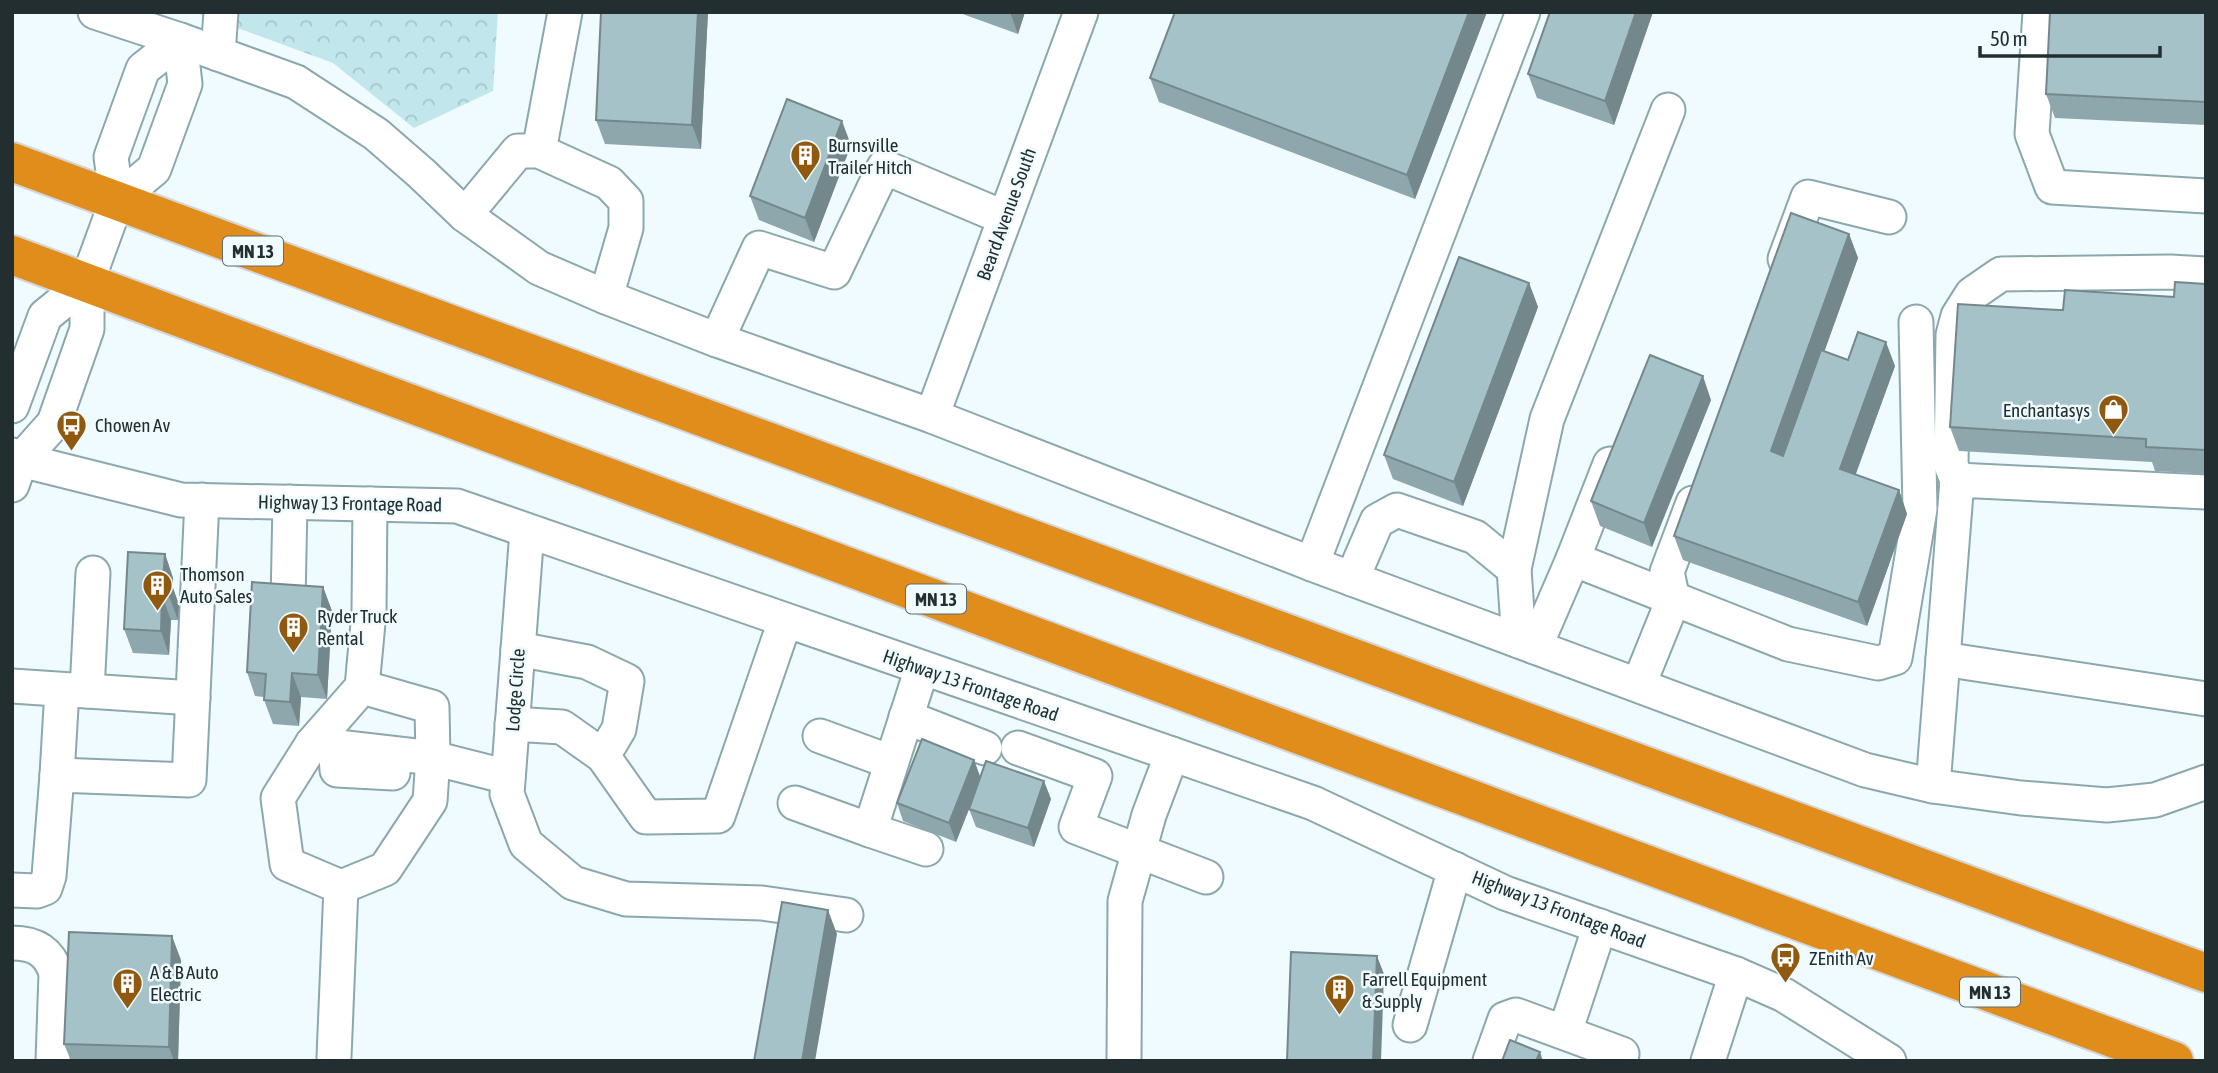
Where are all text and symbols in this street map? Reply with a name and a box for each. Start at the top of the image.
scale bar [1980,14,2160,58]
text: 50 m [1990,26,2028,50]
place label: Burnsville Trailer Hitch [828,134,912,178]
building icon: Burnsville Trailer Hitch [788,139,822,183]
street label: Beard Avenue South [972,145,1040,283]
road number: MN 13 [223,236,283,265]
shop icon: Enchantasys [2096,393,2130,437]
place label: Enchantasys [2003,399,2090,421]
bus stop icon: Chowen Av [55,408,89,452]
place label: Chowen Av [95,414,170,436]
street label: Highway 13 Frontage Road [258,490,442,516]
place label: Thomson Auto Sales [180,563,253,607]
building icon: Thomson Auto Sales [140,568,174,612]
road number: MN 13 [906,584,966,614]
place label: Ryder Truck Rental [317,605,398,649]
building icon: Ryder Truck Rental [277,610,311,654]
street label: Highway 13 Frontage Road [880,645,1062,725]
street label: Lodge Circle [501,648,529,732]
street label: Highway 13 Frontage Road [1469,866,1649,952]
bus stop icon: ZEnith Av [1769,941,1803,985]
place label: ZEnith Av [1809,947,1874,969]
place label: A & B Auto Electric [150,961,219,1005]
building icon: A & B Auto Electric [110,966,144,1010]
place label: Farrell Equipment & Supply [1362,968,1487,1012]
building icon: Farrell Equipment & Supply [1322,973,1356,1017]
road number: MN 13 [1960,978,2020,1007]

